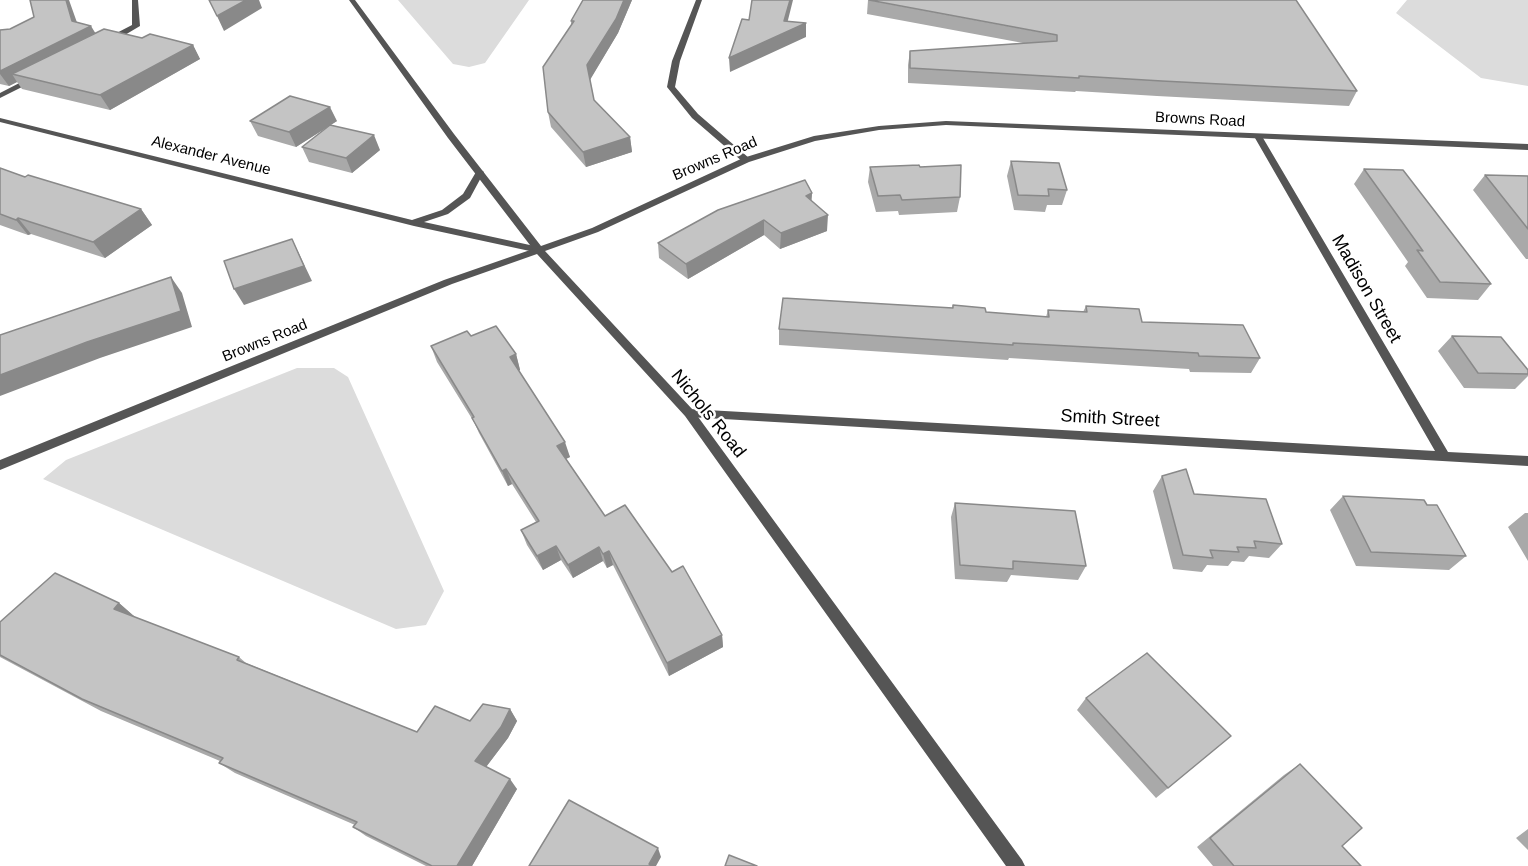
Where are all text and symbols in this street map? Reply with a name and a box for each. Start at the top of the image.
street label: Browns Road [1155,109,1245,131]
street label: Alexander Avenue [149,132,273,180]
street label: Browns Road [670,133,760,185]
street label: Madison Street [1326,231,1406,347]
street label: Browns Road [220,316,310,366]
street label: Nichols Road [666,366,750,462]
street label: Smith Street [1060,406,1160,432]

